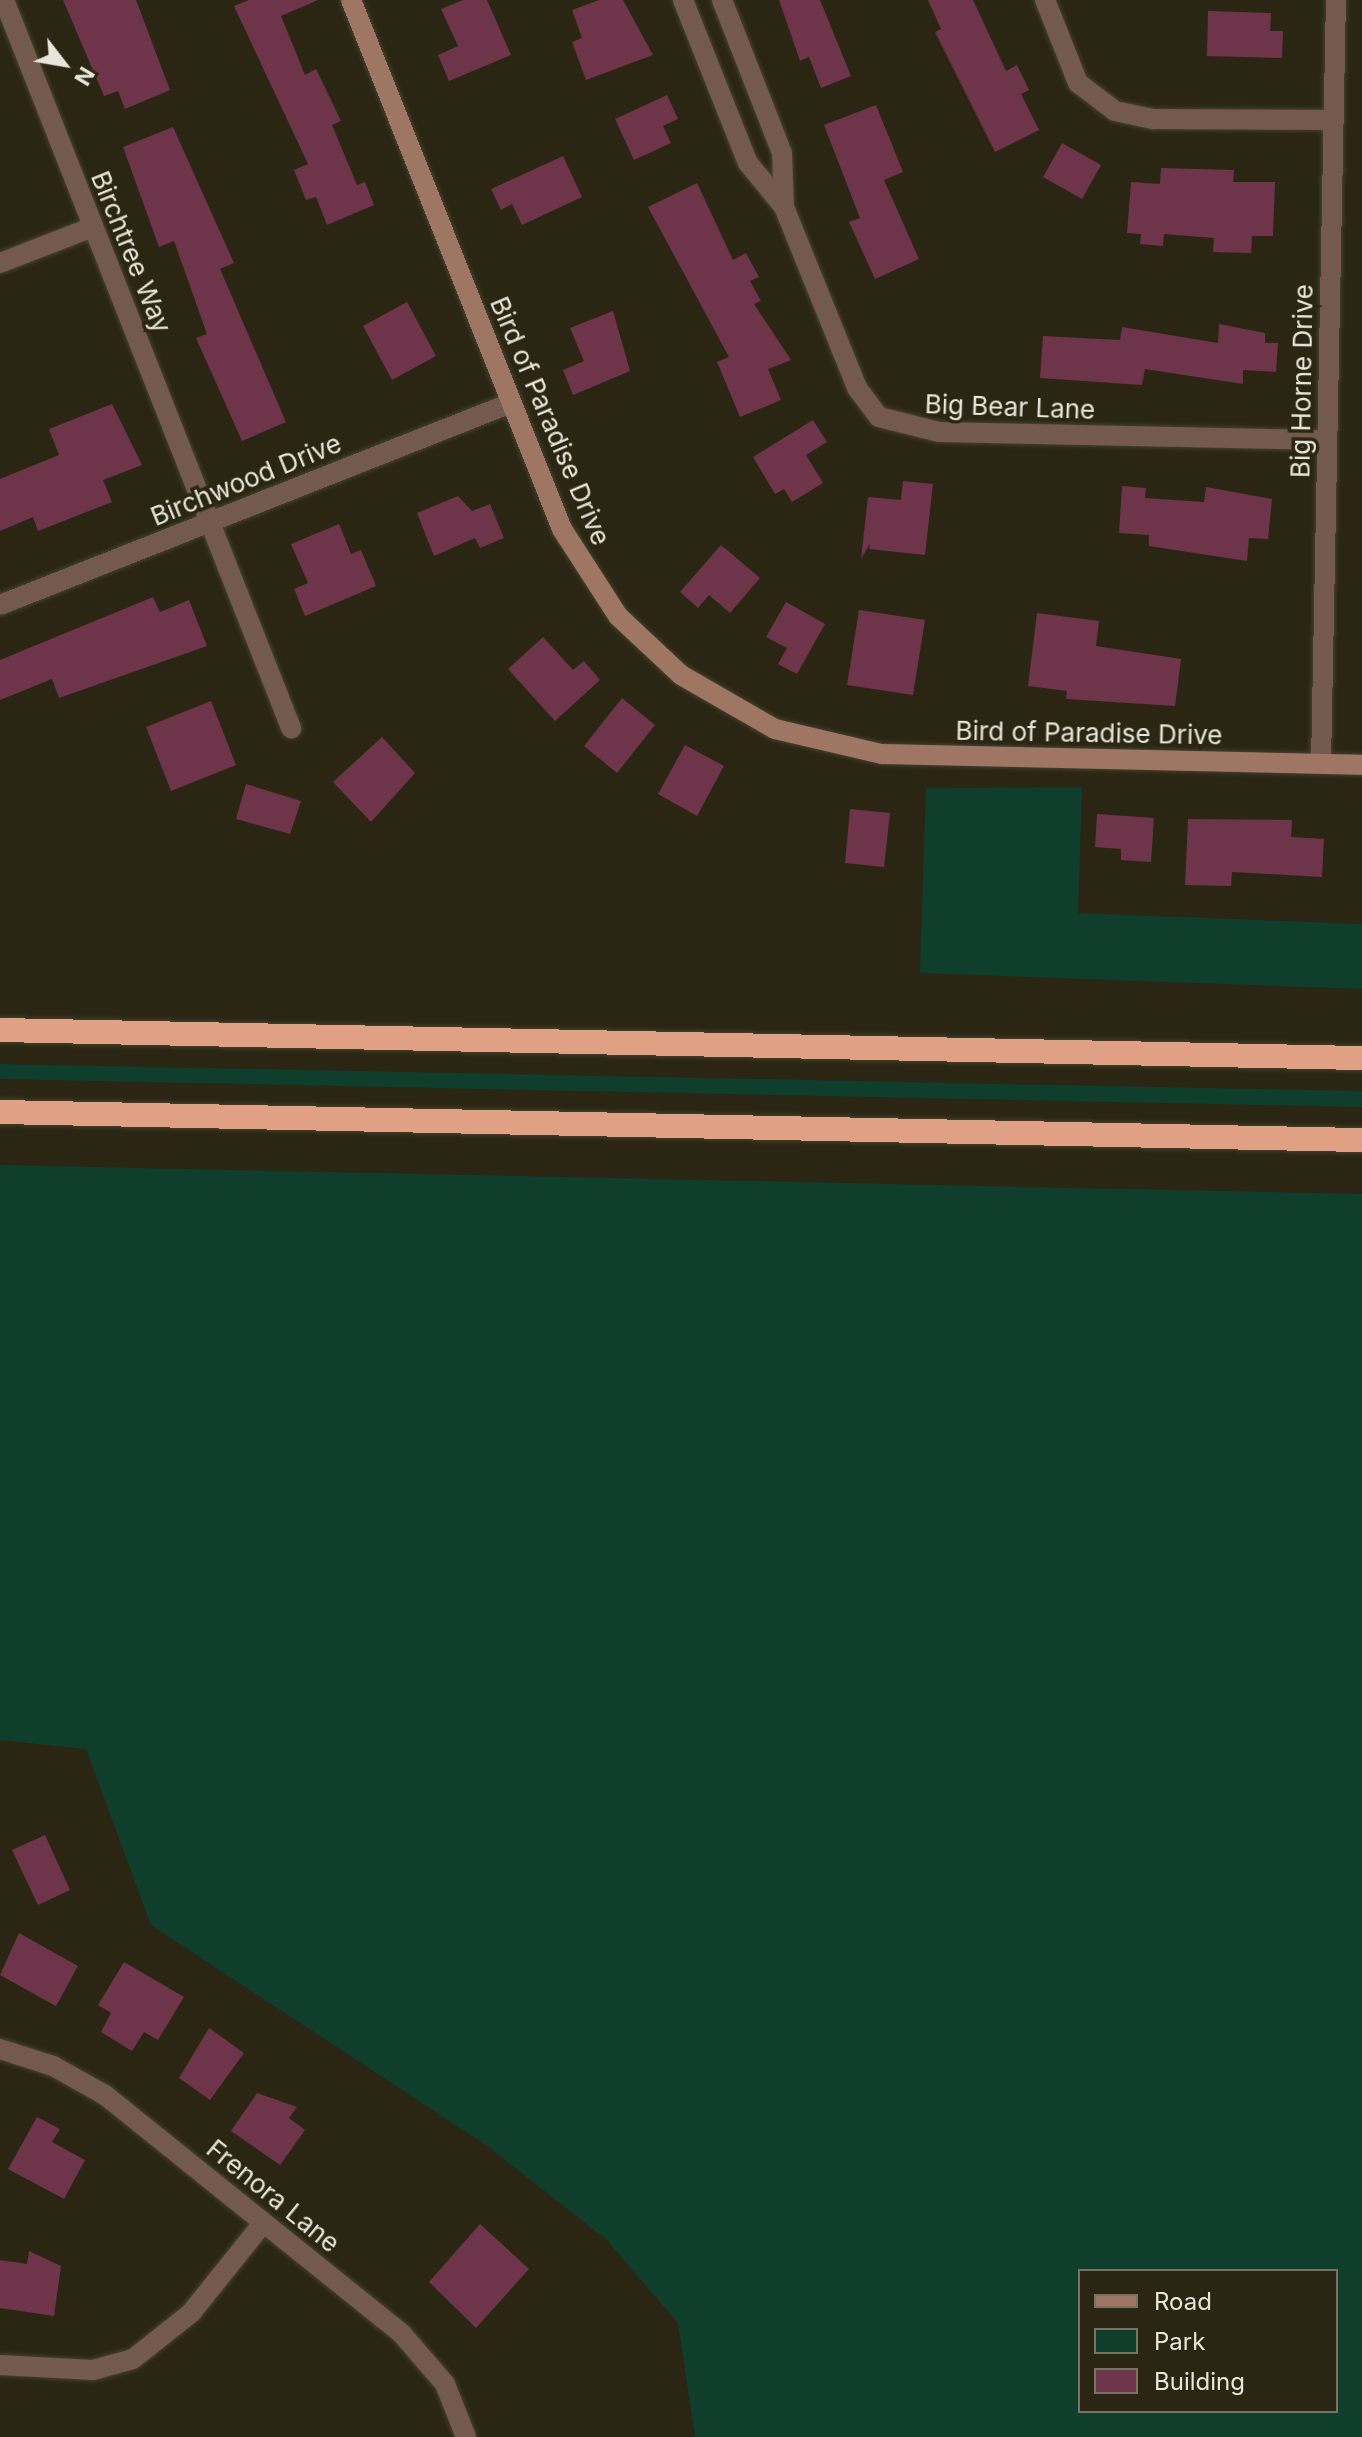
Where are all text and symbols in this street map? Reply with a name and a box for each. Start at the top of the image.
north arrow [24,24,104,104]
text: N [69,62,100,90]
street label: Birchtree Way [84,167,178,337]
street label: Big Horne Drive [1285,284,1319,478]
street label: Bird of Paradise Drive [483,292,617,550]
street label: Big Bear Lane [924,388,1096,426]
street label: Birchwood Drive [146,428,346,532]
street label: Bird of Paradise Drive [955,715,1223,751]
street label: Frenora Lane [200,2133,346,2259]
legend [1078,2269,1338,2413]
text: Road [1154,2287,1212,2316]
text: Park [1154,2327,1205,2356]
text: Building [1154,2367,1245,2396]

